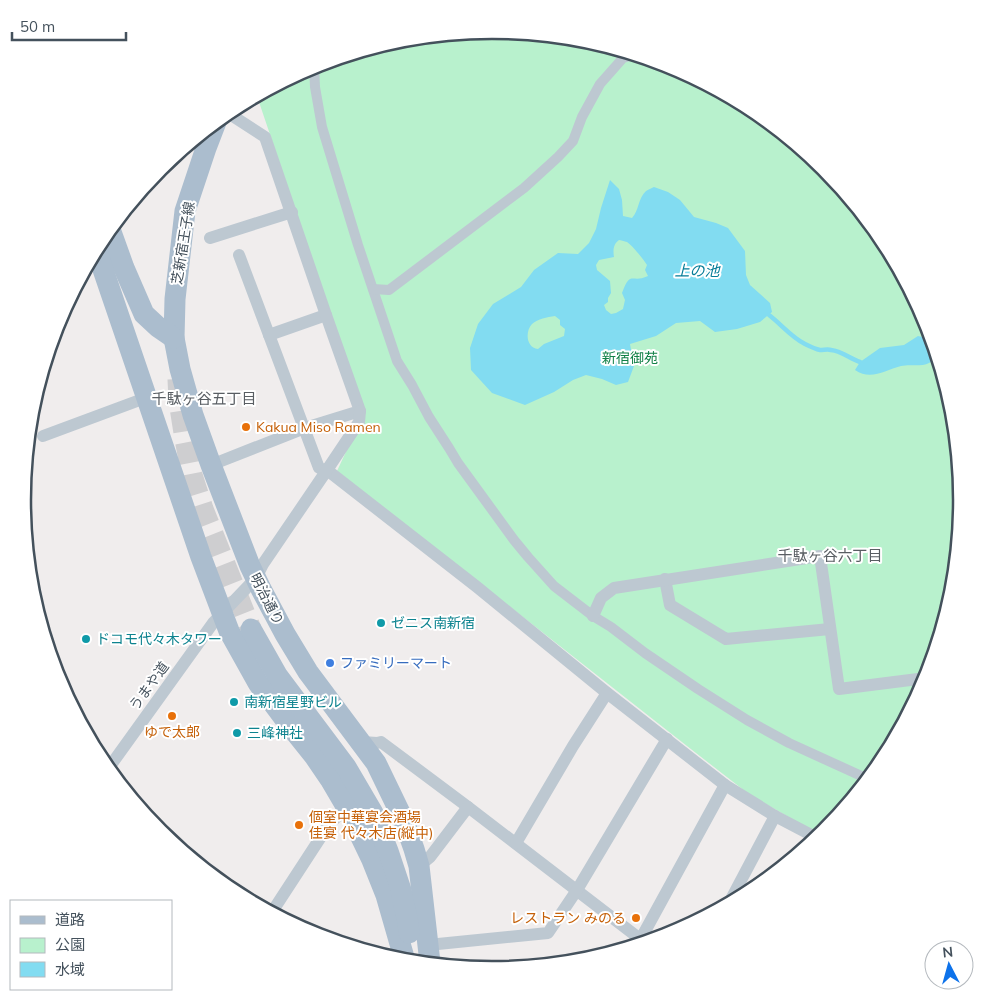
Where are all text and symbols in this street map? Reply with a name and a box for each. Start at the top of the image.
scale bar [12,10,126,42]
text: 50 m [20,17,55,36]
street label: 芝新宿王子線 [168,200,198,286]
water label: 上の池 [674,261,721,280]
park label: 新宿御苑 [602,349,658,367]
district label: 千駄ヶ谷五丁目 [151,389,257,408]
place label: Kakua Miso Ramen [256,418,381,436]
marker: Kakua Miso Ramen [240,421,252,433]
district label: 千駄ヶ谷六丁目 [777,546,883,565]
street label: 明治通り [246,570,288,628]
place label: ゼニス南新宿 [391,614,475,632]
marker: ゼニス南新宿 [375,617,387,629]
place label: ドコモ代々木タワー [96,630,222,648]
marker: ドコモ代々木タワー [80,633,92,645]
place label: ファミリーマート [340,654,452,672]
marker: ファミリーマート [324,657,336,669]
street label: うまや道 [125,658,173,714]
place label: 南新宿星野ビル [244,693,342,711]
marker: 南新宿星野ビル [228,696,240,708]
marker: ゆで太郎 [166,710,178,722]
place label: ゆで太郎 [144,723,200,741]
place label: 三峰神社 [247,724,303,742]
marker: 三峰神社 [231,727,243,739]
place label: 個室中華宴会酒場 佳宴 代々木店(縦中) [309,808,434,842]
marker: 個室中華宴会酒場 佳宴 代々木店(縦中) [293,819,305,831]
legend [10,900,172,990]
place label: レストラン みのる [510,909,626,927]
text: 道路 [55,910,85,929]
marker: レストラン みのる [630,912,642,924]
text: 公園 [55,935,85,954]
north arrow [924,940,974,990]
text: N [941,943,954,962]
text: 水域 [55,960,85,979]

